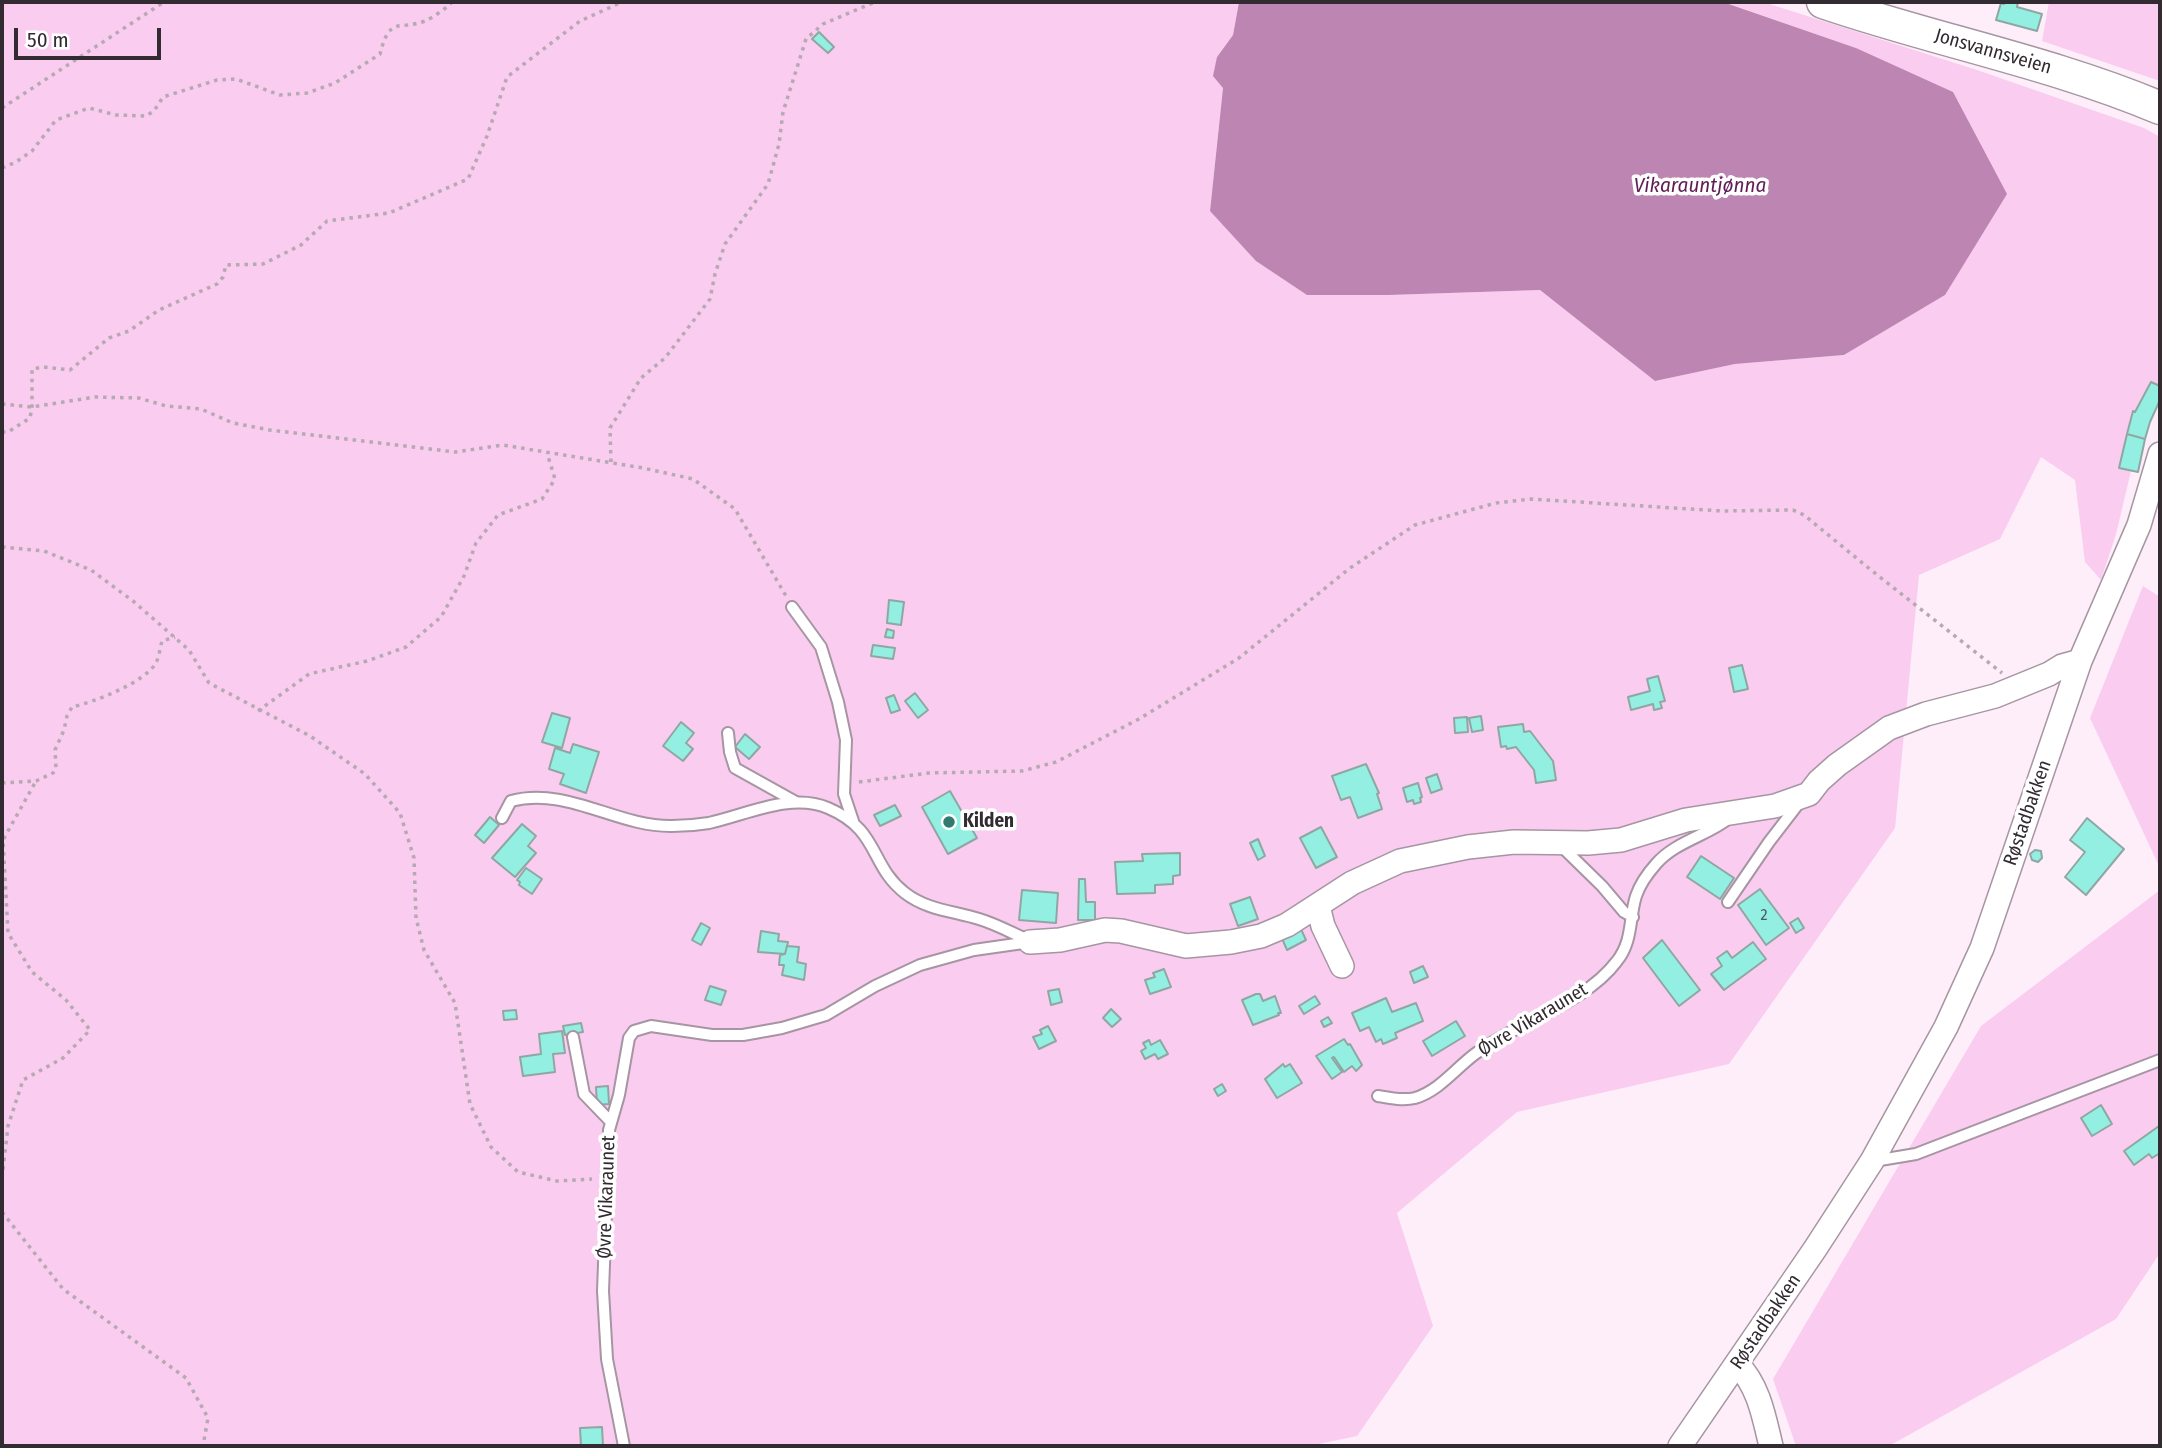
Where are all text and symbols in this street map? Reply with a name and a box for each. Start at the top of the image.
scale bar [18,14,164,58]
street label: Jonsvannsveien [1932,24,2054,80]
text: 50 m [27,27,69,53]
water label: Vikarauntjønna [1634,173,1766,199]
street label: Røstadbakken [1999,757,2057,869]
place label: Kilden [963,811,1014,833]
marker: Kilden [941,814,957,830]
house number: 2 [1760,906,1768,926]
street label: Øvre Vikaraunet [1474,978,1592,1062]
street label: Øvre Vikaraunet [593,1135,621,1259]
street label: Røstadbakken [1726,1270,1806,1374]

